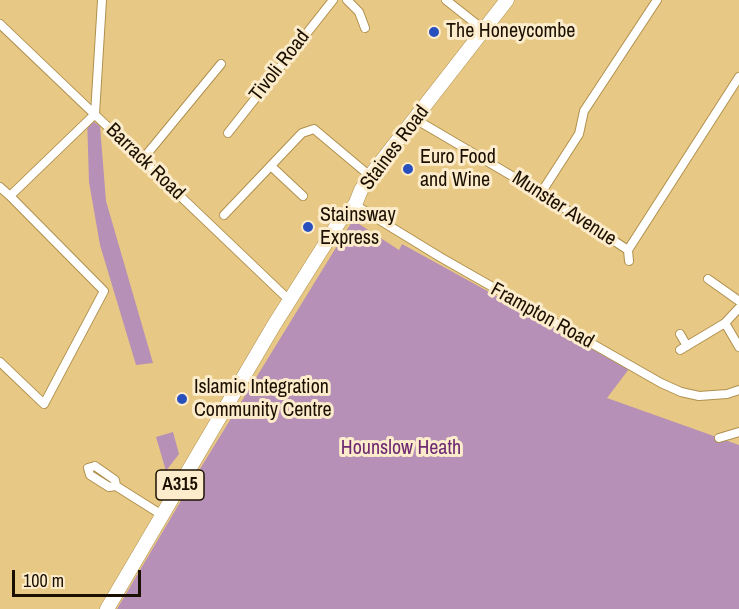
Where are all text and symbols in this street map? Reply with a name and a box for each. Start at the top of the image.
place label: The Honeycombe [446,20,575,44]
marker: The Honeycombe [427,25,441,39]
street label: Tivoli Road [245,26,315,106]
street label: Staines Road [356,101,434,195]
street label: Barrack Road [101,119,189,205]
place label: Euro Food and Wine [420,146,496,193]
marker: Euro Food and Wine [401,162,415,176]
street label: Munster Avenue [508,166,620,252]
place label: Stainsway Express [320,204,396,251]
marker: Stainsway Express [301,220,315,234]
street label: Frampton Road [486,278,598,354]
place label: Islamic Integration Community Centre [194,376,332,423]
marker: Islamic Integration Community Centre [175,392,189,406]
park label: Hounslow Heath [341,437,461,461]
road number: A315 [156,470,204,500]
scale bar [15,558,144,596]
text: 100 m [23,568,64,593]

